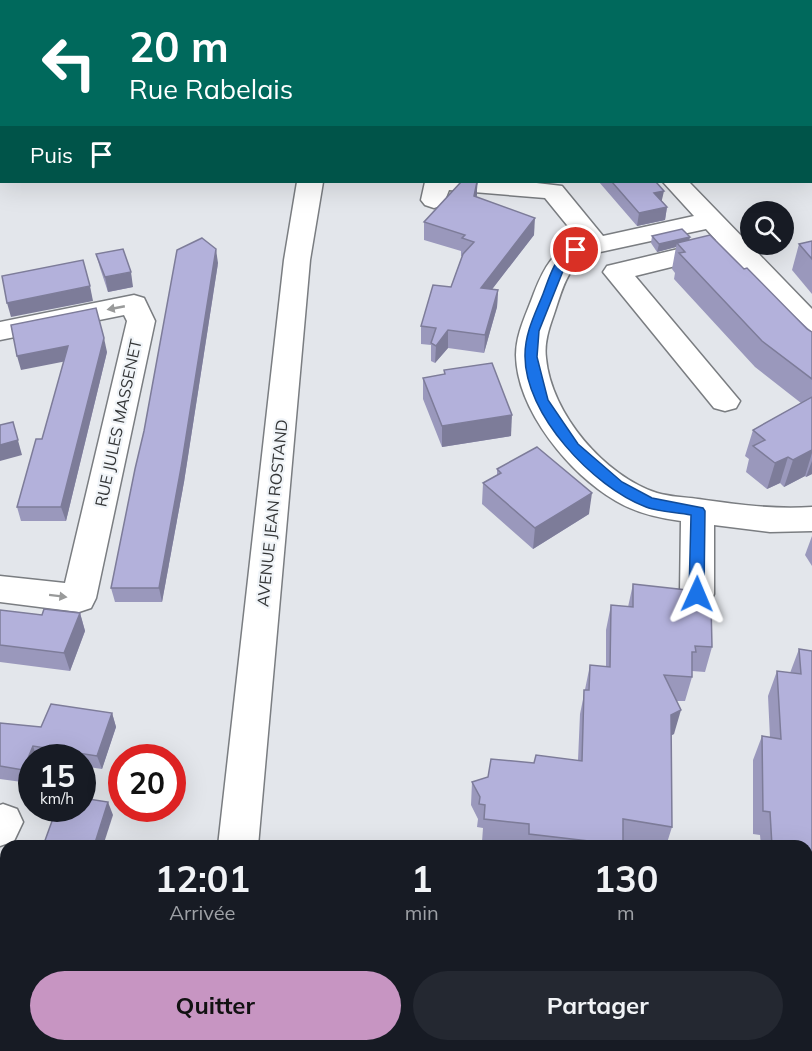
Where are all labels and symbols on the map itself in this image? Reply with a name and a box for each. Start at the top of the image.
pin [550,224,601,275]
one-way arrow [106,304,125,313]
street label: RUE JULES MASSENET [90,337,146,509]
street label: AVENUE JEAN ROSTAND [252,418,292,608]
position arrow [665,562,729,626]
one-way arrow [49,591,68,600]
speed limit sign: 20 [108,744,186,822]

